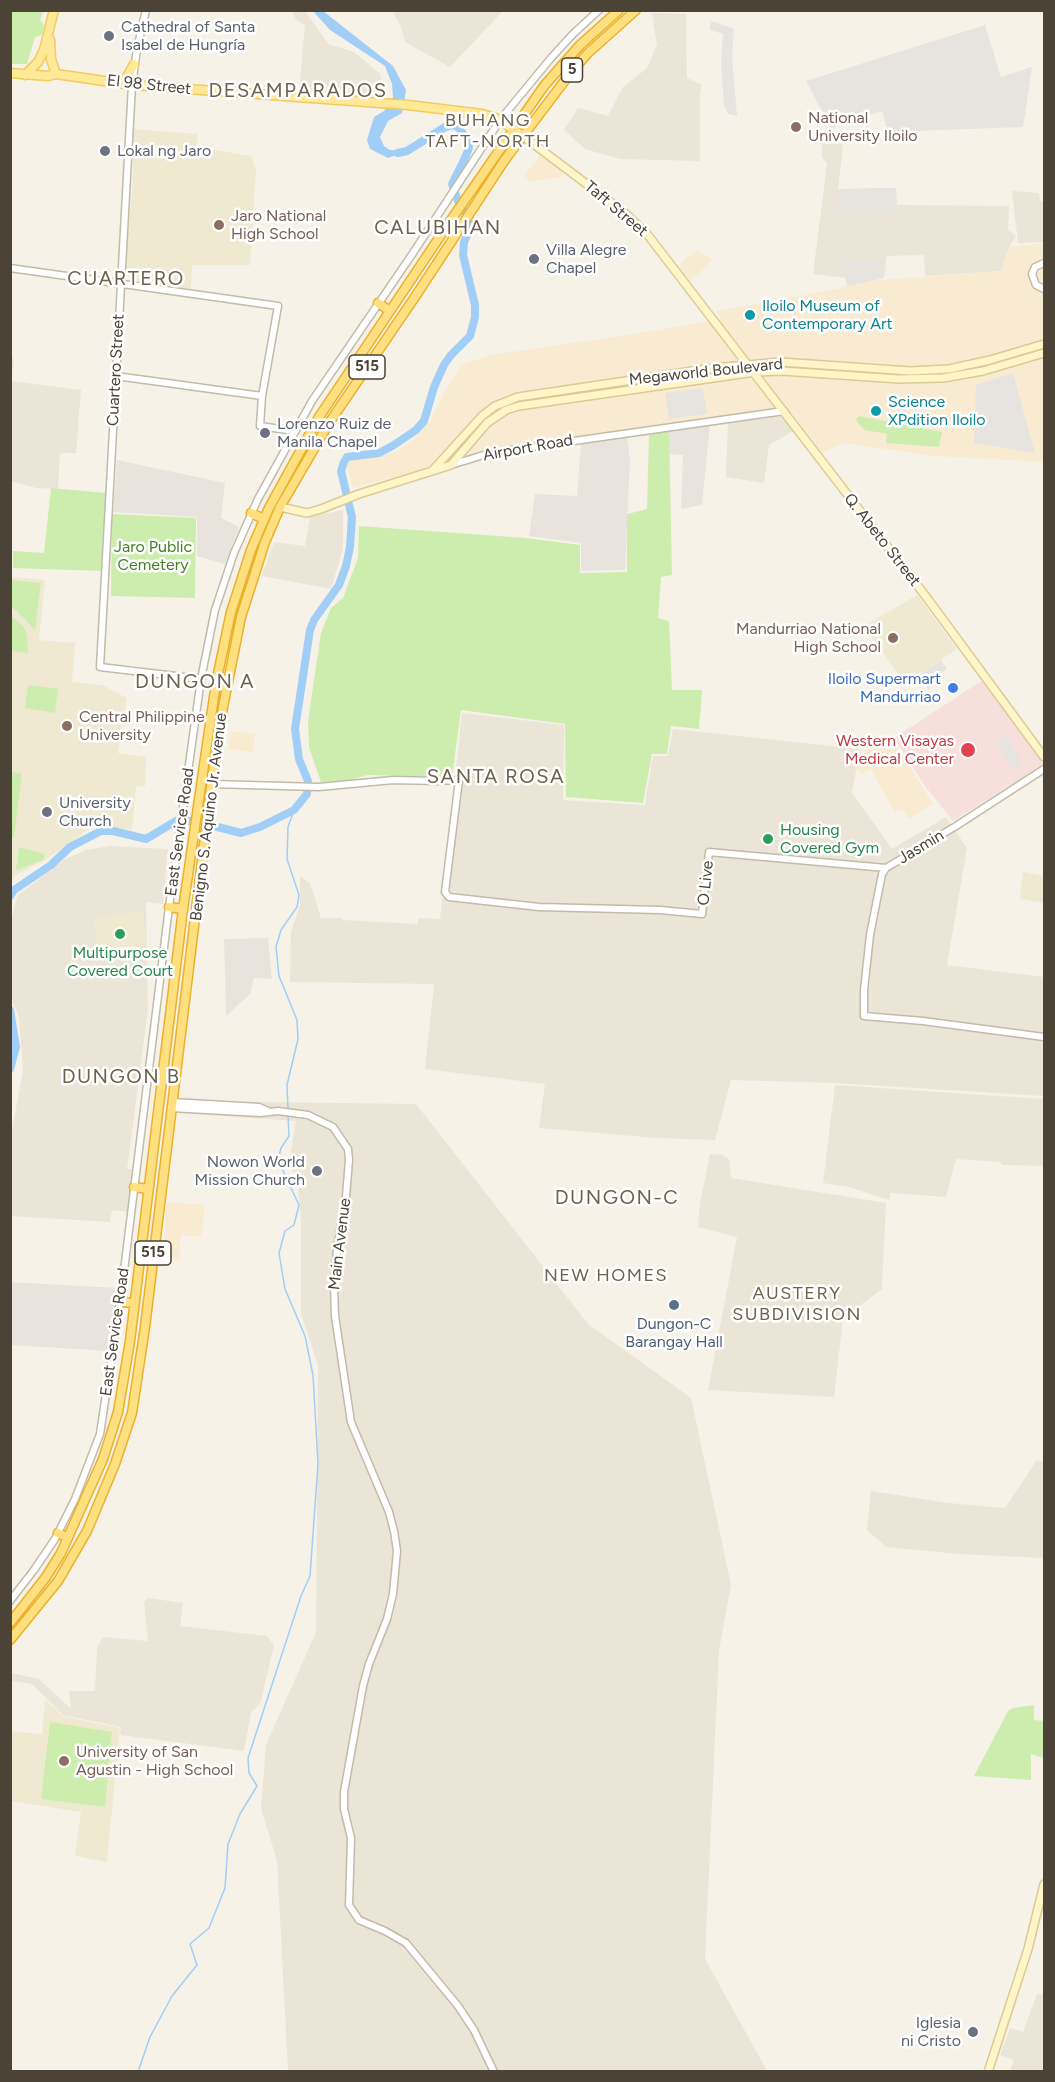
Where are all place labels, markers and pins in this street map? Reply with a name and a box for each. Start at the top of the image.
place label: Cathedral of Santa Isabel de Hungría [121,17,255,55]
marker: Cathedral of Santa Isabel de Hungría [102,29,116,43]
place label: National University Iloilo [808,108,917,146]
marker: National University Iloilo [789,120,803,134]
place label: Lokal ng Jaro [117,141,211,161]
marker: Lokal ng Jaro [98,144,112,158]
place label: Jaro National High School [231,206,326,244]
marker: Jaro National High School [212,218,226,232]
place label: Villa Alegre Chapel [546,240,627,278]
marker: Villa Alegre Chapel [527,252,541,266]
place label: Iloilo Museum of Contemporary Art [762,296,892,334]
marker: Iloilo Museum of Contemporary Art [743,308,757,322]
place label: Science XPdition Iloilo [888,392,986,430]
marker: Science XPdition Iloilo [869,404,883,418]
place label: Lorenzo Ruiz de Manila Chapel [277,414,391,452]
marker: Lorenzo Ruiz de Manila Chapel [258,426,272,440]
place label: Mandurriao National High School [736,619,881,657]
marker: Mandurriao National High School [886,631,900,645]
place label: Iloilo Supermart Mandurriao [828,669,941,707]
marker: Iloilo Supermart Mandurriao [946,681,960,695]
place label: Central Philippine University [79,707,205,745]
marker: Central Philippine University [60,719,74,733]
place label: Western Visayas Medical Center [836,731,954,769]
marker: Western Visayas Medical Center [959,741,977,759]
place label: University Church [59,793,131,831]
marker: University Church [40,805,54,819]
place label: Housing Covered Gym [780,820,879,858]
marker: Housing Covered Gym [761,832,775,846]
marker: Multipurpose Covered Court [113,927,127,941]
place label: Multipurpose Covered Court [67,943,173,981]
place label: Nowon World Mission Church [195,1152,305,1190]
marker: Nowon World Mission Church [310,1164,324,1178]
marker: Dungon-C Barangay Hall [667,1298,681,1312]
place label: Dungon-C Barangay Hall [625,1314,723,1352]
place label: University of San Agustin - High School [76,1742,233,1780]
marker: University of San Agustin - High School [57,1754,71,1768]
place label: Iglesia ni Cristo [901,2013,961,2051]
marker: Iglesia ni Cristo [966,2025,980,2039]

